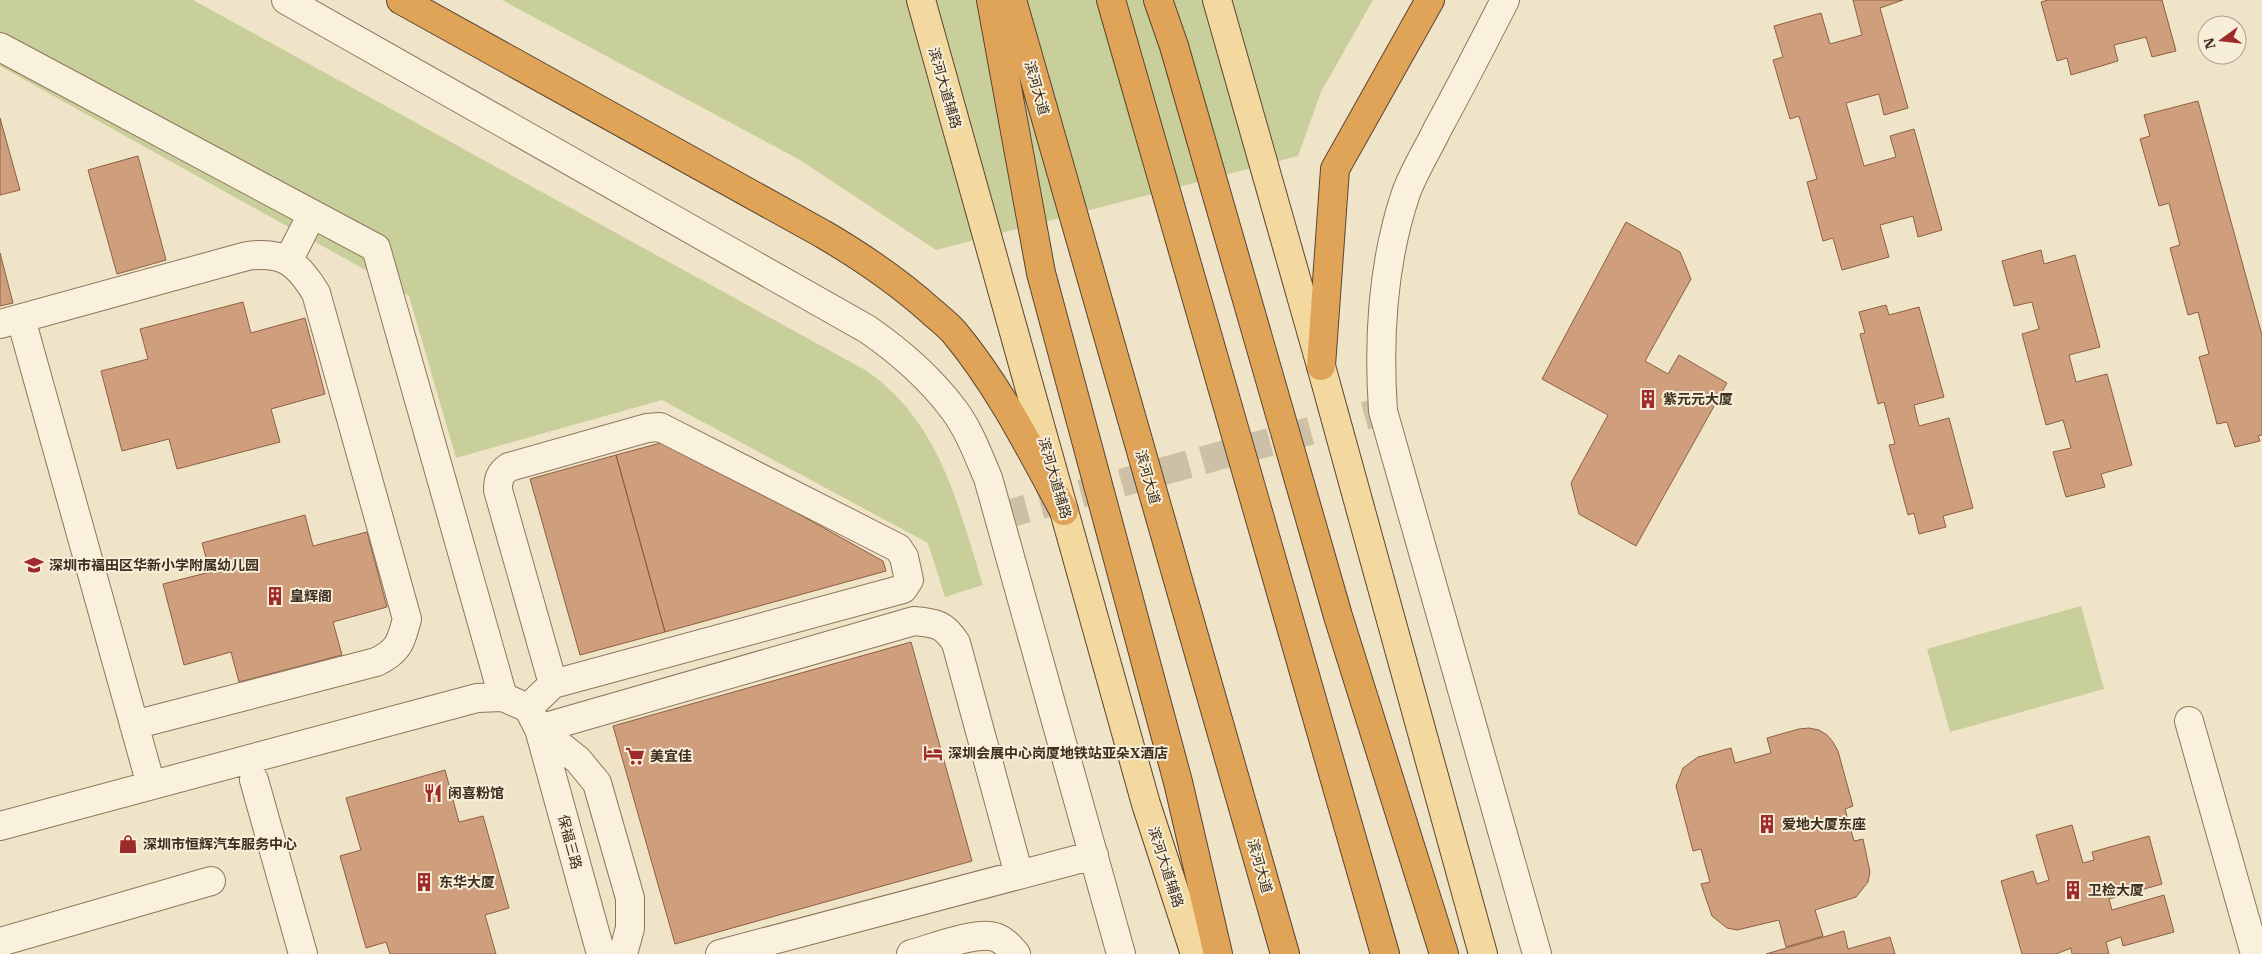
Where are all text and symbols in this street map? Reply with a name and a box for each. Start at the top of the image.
north arrow [2197,15,2247,65]
text: N [2199,36,2220,51]
street label: 滨河大道辅路 [925,45,965,131]
street label: 滨河大道 [1021,59,1053,117]
building icon: 紫元元大厦 [1637,388,1659,410]
place label: 紫元元大厦 [1663,390,1733,408]
street label: 滨河大道辅路 [1035,435,1075,521]
street label: 滨河大道 [1132,448,1164,506]
school or university icon: 深圳市福田区华新小学附属幼儿园 [23,554,45,576]
place label: 深圳市福田区华新小学附属幼儿园 [49,556,259,574]
building icon: 皇辉阁 [264,585,286,607]
place label: 皇辉阁 [290,587,332,605]
hotel icon: 深圳会展中心岗厦地铁站亚朵X酒店 [922,742,944,764]
place label: 深圳会展中心岗厦地铁站亚朵X酒店 [948,744,1168,762]
supermarket icon: 美宜佳 [624,745,646,767]
place label: 美宜佳 [650,747,692,765]
restaurant icon: 闲喜粉馆 [422,782,444,804]
place label: 闲喜粉馆 [448,784,504,802]
street label: 保福三路 [554,813,586,871]
building icon: 爱地大厦东座 [1756,813,1778,835]
place label: 爱地大厦东座 [1782,815,1866,833]
street label: 滨河大道辅路 [1144,824,1188,910]
shop icon: 深圳市恒辉汽车服务中心 [117,833,139,855]
place label: 深圳市恒辉汽车服务中心 [143,835,297,853]
street label: 滨河大道 [1244,837,1276,895]
building icon: 东华大厦 [413,871,435,893]
place label: 东华大厦 [439,873,495,891]
building icon: 卫检大厦 [2062,879,2084,901]
place label: 卫检大厦 [2088,881,2144,899]

